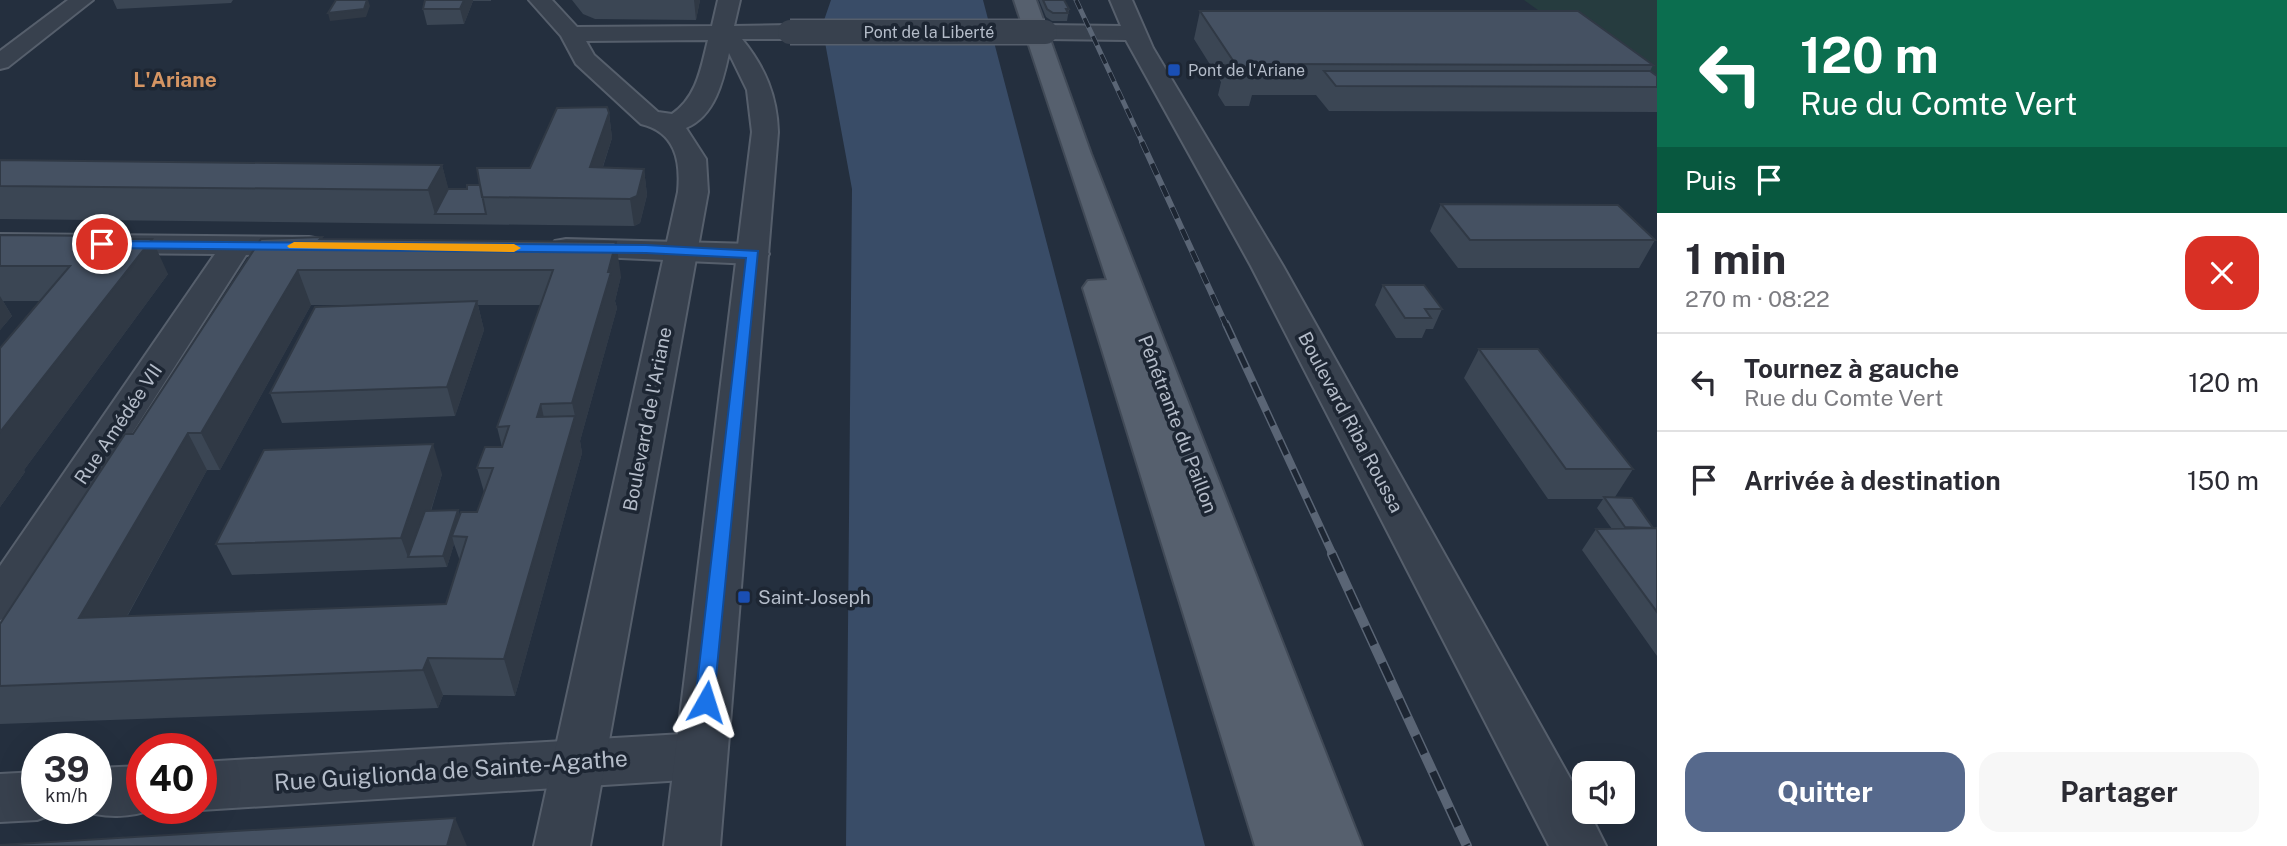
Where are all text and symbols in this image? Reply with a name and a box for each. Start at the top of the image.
street label: Pont de la Liberté [864,23,994,42]
text: 120 m [1800,26,1939,84]
icon: left [1685,28,1776,119]
place label: Pont de l'Ariane [1188,61,1305,80]
marker: Pont de l'Ariane [1166,62,1182,78]
district label: L'Ariane [133,67,217,92]
text: Rue du Comte Vert [1800,85,2077,122]
icon: arrive [1750,161,1788,199]
text: Puis [1685,165,1736,196]
pin [72,214,132,274]
icon: arrive [83,225,121,263]
text: 1 min [1685,234,1786,283]
button: close [2185,236,2259,310]
text: 270 m · 08:22 [1685,285,1830,312]
street label: Boulevard de l'Ariane [618,325,676,513]
street label: Boulevard Riba Roussa [1294,328,1408,516]
street label: Pénétrante du Paillon [1134,332,1222,516]
text: Tournez à gauche [1744,353,1959,384]
street label: Rue Amédée VII [70,360,166,488]
icon: left [1685,363,1723,401]
text: 120 m [2188,367,2259,398]
text: Rue du Comte Vert [1744,384,1943,411]
icon: arrive [1685,461,1723,499]
text: Arrivée à destination [1744,465,2001,496]
text: 150 m [2187,465,2259,496]
place label: Saint-Joseph [758,586,871,608]
marker: Saint-Joseph [736,589,752,605]
position arrow [669,665,743,739]
speed limit sign: 40 [126,733,217,824]
street label: Rue Guiglionda de Sainte-Agathe [273,744,629,796]
text: 39 [43,749,90,790]
button: Quitter [1685,752,1965,832]
button: Partager [1979,752,2259,832]
map controls [1572,761,1635,824]
button: sound [1572,761,1635,824]
text: km/h [45,785,88,806]

